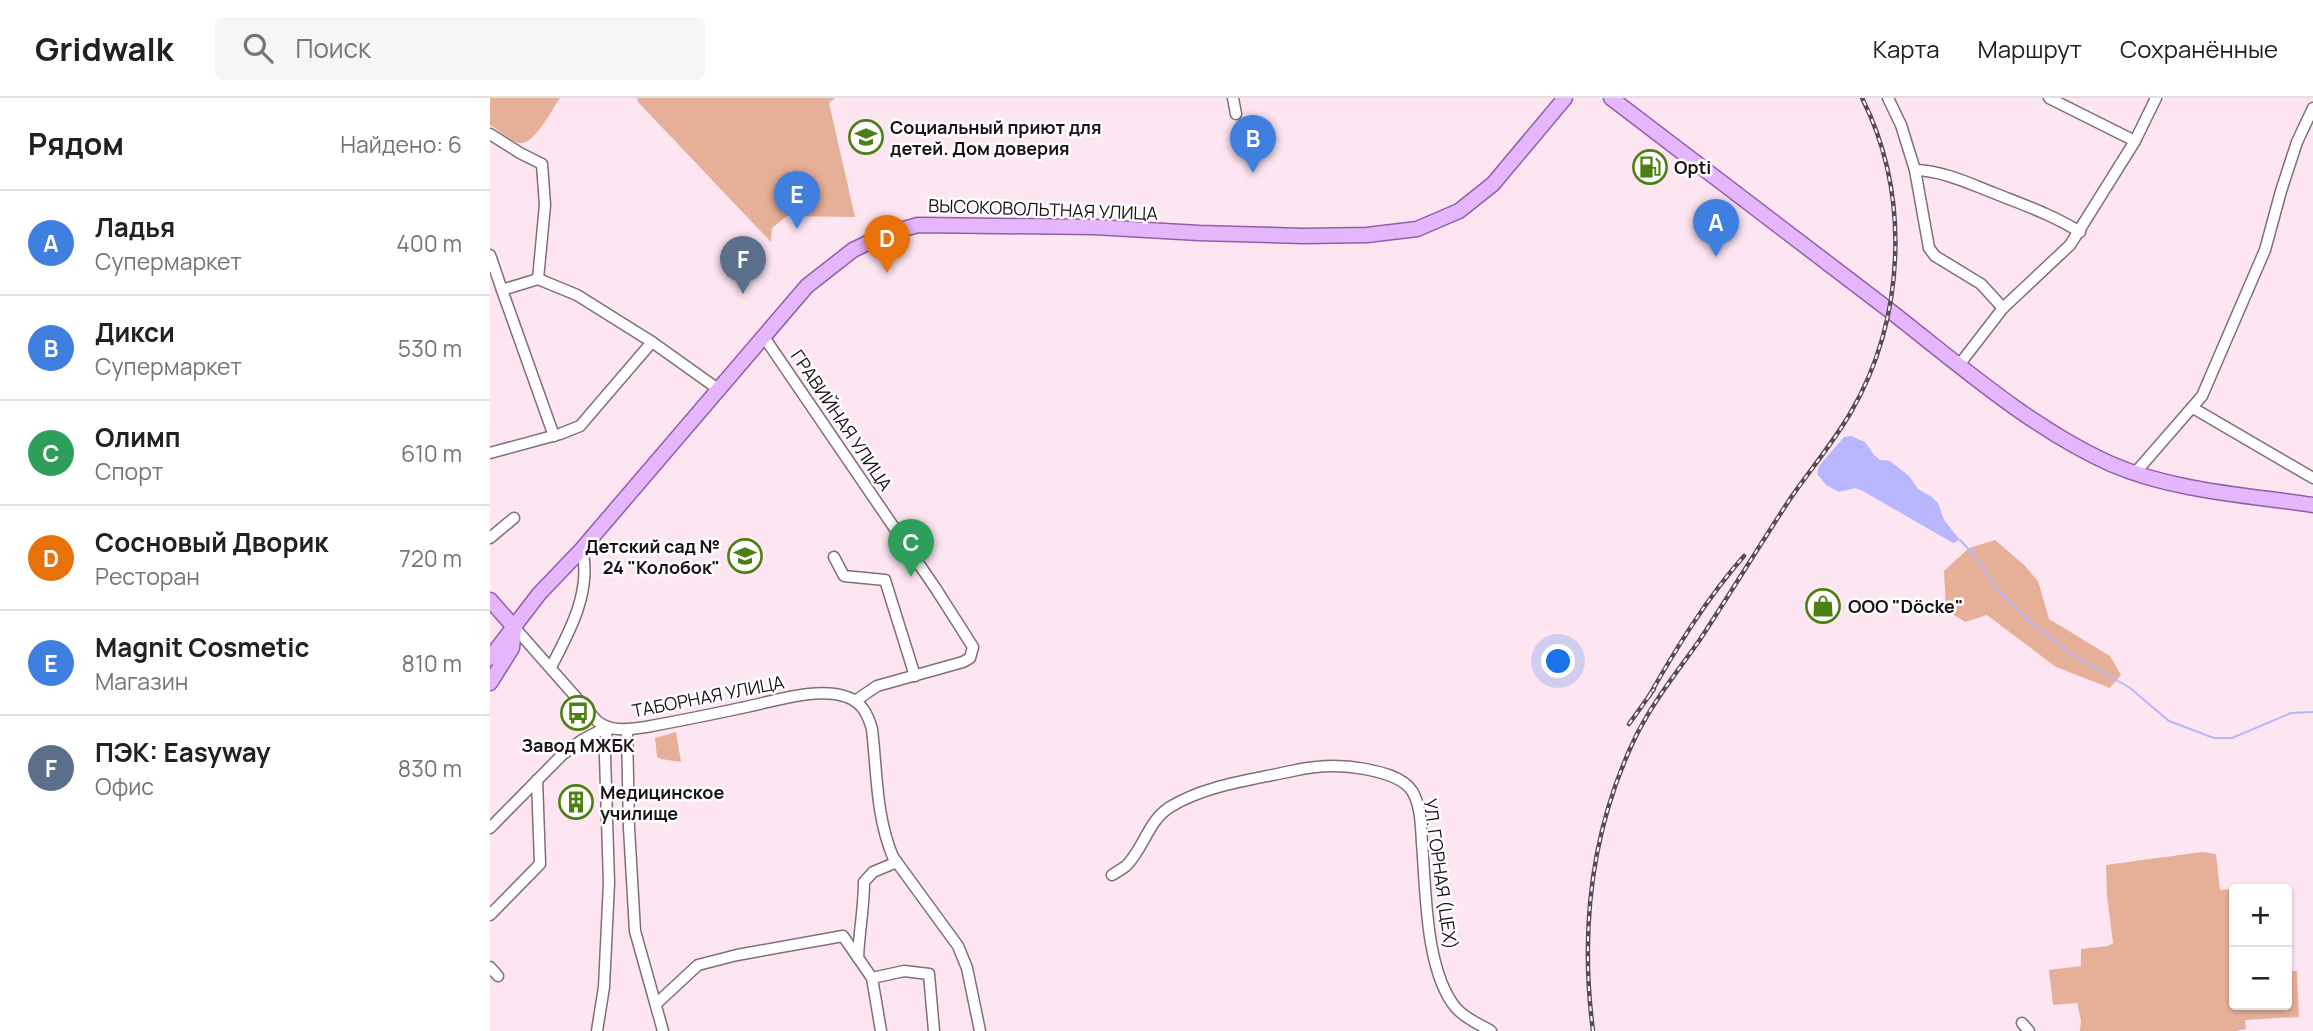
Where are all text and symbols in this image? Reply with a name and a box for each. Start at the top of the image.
search box [215,17,705,80]
text: Gridwalk [35,26,173,71]
icon: search [239,29,277,67]
text: Поиск [295,30,371,66]
text: Карта [1873,32,1940,65]
text: Маршрут [1978,32,2082,65]
text: Сохранённые [2120,32,2278,65]
place label: Социальный приют для детей. Дом доверия [890,115,1101,160]
pin: B [1230,115,1276,173]
school or university icon: Социальный приют для детей. Дом доверия [847,118,885,156]
text: Рядом [28,123,124,164]
text: Найдено: 6 [340,128,462,160]
fuel station icon: Opti [1631,148,1669,186]
place label: Opti [1674,155,1711,179]
pin: E [774,171,820,229]
street label: ВЫСОКОВОЛЬТНАЯ УЛИЦА [928,193,1159,225]
pin: A [1693,199,1739,257]
text: Ладья [95,209,175,245]
pin: D [864,215,910,273]
text: A [43,227,59,259]
text: 400 m [396,227,462,259]
pin: F [720,236,766,294]
text: Супермаркет [95,245,242,277]
text: Дикси [95,314,175,350]
text: B [44,332,58,364]
text: 530 m [398,332,462,364]
street label: ГРАВИЙНАЯ УЛИЦА [786,345,898,496]
text: Супермаркет [95,350,242,382]
text: Олимп [95,419,181,455]
text: C [43,437,60,469]
text: 610 m [401,437,462,469]
text: Спорт [95,455,163,487]
pin: C [888,519,934,577]
text: Сосновый Дворик [95,524,328,560]
place label: Детский сад № 24 "Колобок" [585,534,720,579]
school or university icon: Детский сад № 24 "Колобок" [726,537,764,575]
text: D [43,542,59,574]
text: 720 m [399,542,462,574]
text: Ресторан [95,560,200,592]
shop icon: ООО "Döcke" [1804,587,1842,625]
place label: ООО "Döcke" [1848,594,1963,618]
text: Magnit Cosmetic [95,629,310,665]
your location [1541,644,1575,678]
text: E [44,647,58,679]
text: 810 m [402,647,462,679]
text: Магазин [95,665,188,697]
street label: ТАБОРНАЯ УЛИЦА [630,669,787,723]
bus stop icon: Завод МЖБК [559,694,597,732]
place label: Завод МЖБК [521,733,635,757]
text: ПЭК: Easyway [95,734,271,770]
text: F [45,752,57,784]
text: 830 m [398,752,462,784]
text: Офис [95,770,154,802]
place label: Медицинское училище [600,780,724,825]
building icon: Медицинское училище [557,783,595,821]
street label: УЛ. ГОРНАЯ (ЦЕХ) [1419,797,1463,951]
map controls [2229,884,2292,1010]
button: + [2229,884,2292,947]
button: − [2229,947,2292,1010]

